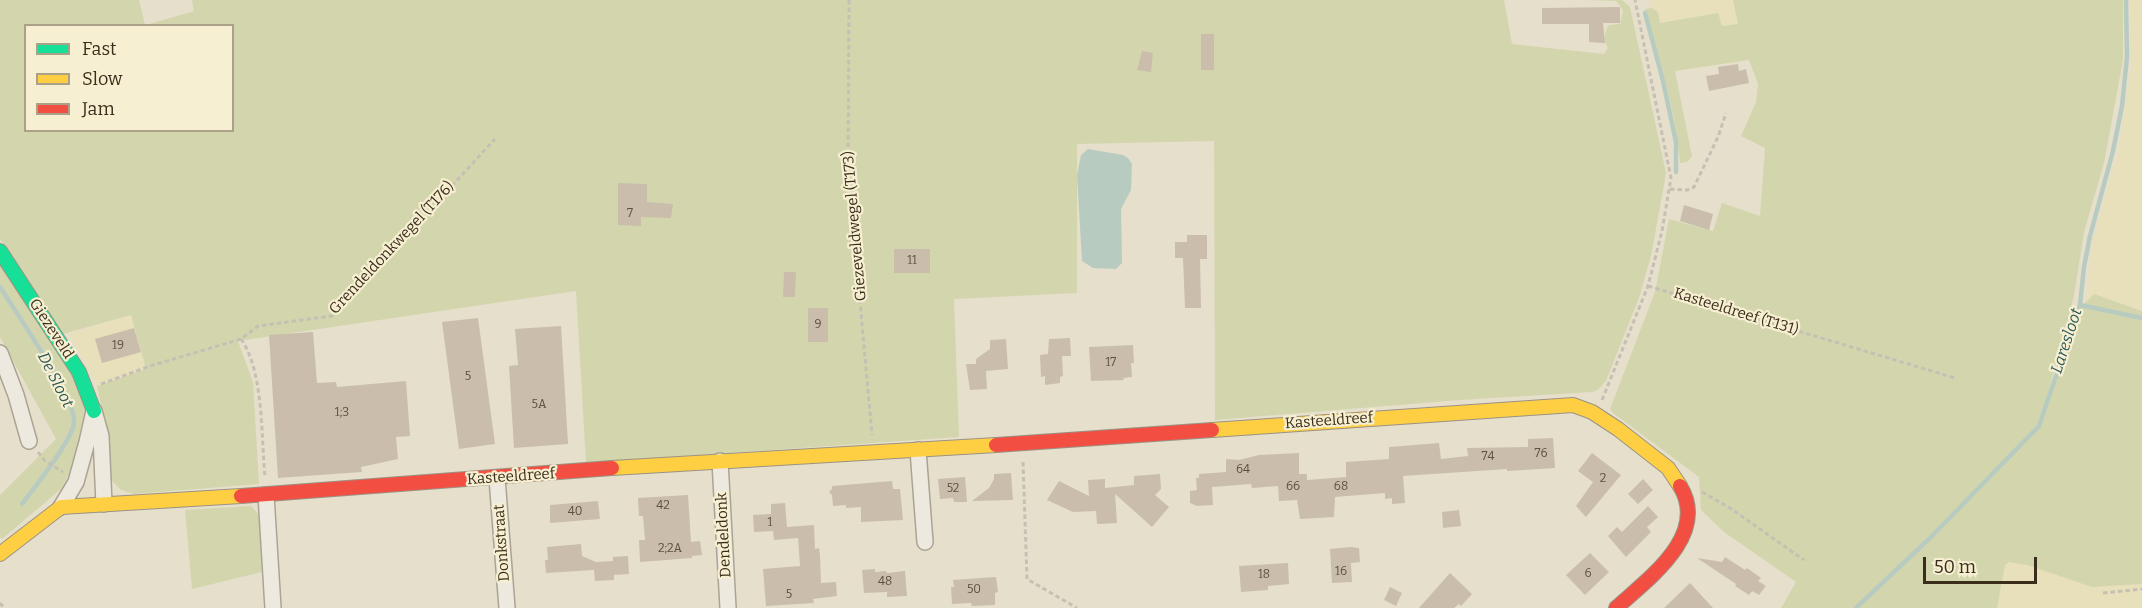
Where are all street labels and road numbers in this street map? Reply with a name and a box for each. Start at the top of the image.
street label: Giezeveldwegel (T173) [839,150,871,302]
street label: Grendeldonkwegel (T176) [326,178,458,318]
street label: Kasteeldreef (T131) [1671,284,1801,340]
street label: Giezeveld [25,296,77,362]
street label: Kasteeldreef [1284,409,1374,433]
street label: Kasteeldreef [466,465,556,489]
street label: Dendeldonk [713,492,735,578]
street label: Donkstraat [490,504,514,582]

